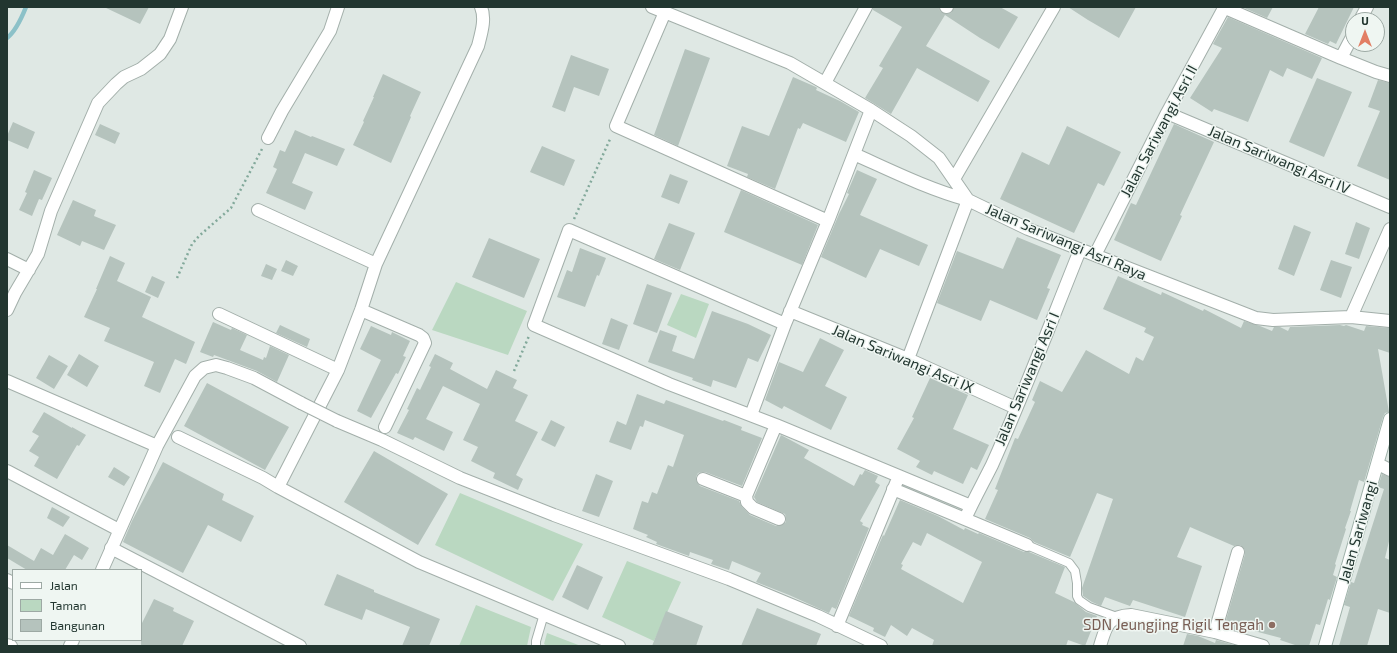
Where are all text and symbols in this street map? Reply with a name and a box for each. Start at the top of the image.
north arrow [1345,12,1385,52]
text: U [1361,14,1369,27]
street label: Jalan Sariwangi Asri II [1117,62,1201,200]
street label: Jalan Sariwangi Asri IV [1205,122,1353,198]
street label: Jalan Sariwangi Asri Raya [983,200,1149,284]
street label: Jalan Sariwangi Asri I [991,310,1063,448]
street label: Jalan Sariwangi Asri IX [829,321,977,397]
street label: Jalan Sariwangi [1335,479,1381,585]
legend [12,569,142,641]
text: Jalan [50,578,78,592]
text: Taman [50,598,87,612]
place label: SDN Jeungjing Rigil Tengah [1083,616,1264,634]
text: Bangunan [50,618,105,632]
marker: SDN Jeungjing Rigil Tengah [1267,620,1277,630]

